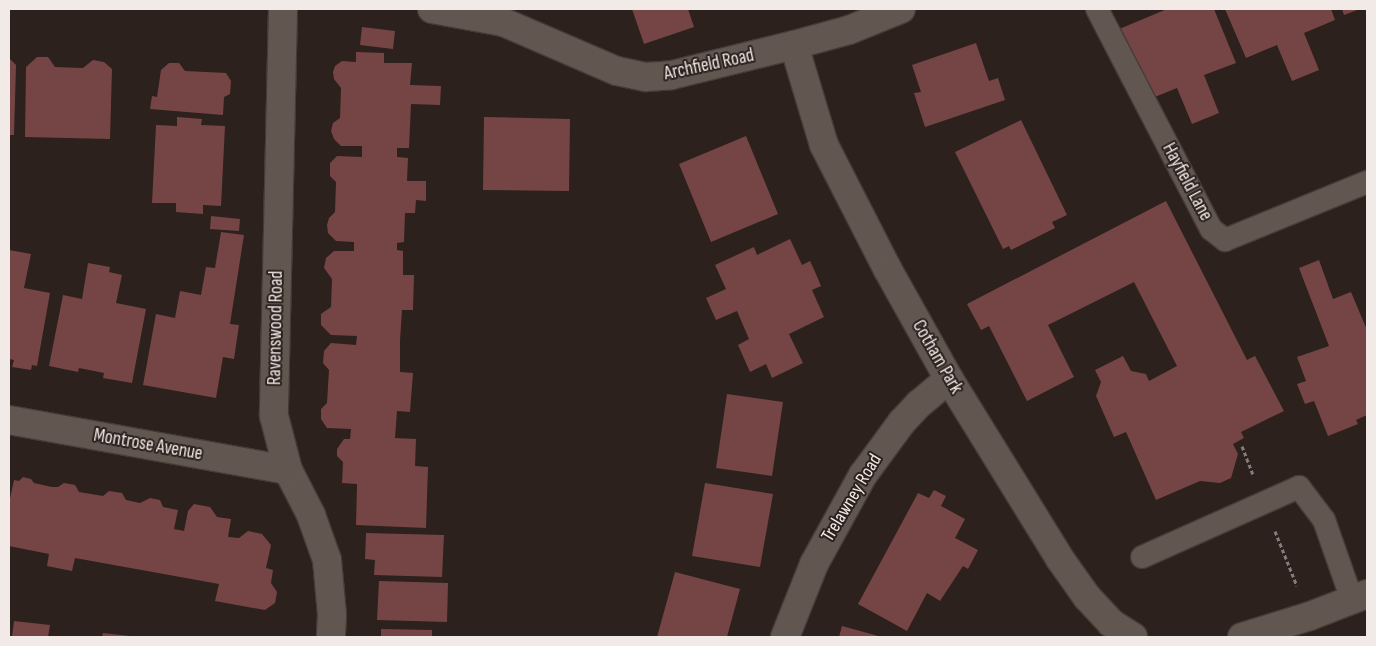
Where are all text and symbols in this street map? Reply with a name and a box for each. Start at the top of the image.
street label: Archfield Road [662,44,756,86]
street label: Hayfield Lane [1157,139,1217,225]
street label: Ravenswood Road [264,271,288,385]
street label: Cotham Park [907,316,967,398]
street label: Montrose Avenue [92,424,204,466]
street label: Trelawney Road [817,450,887,546]

